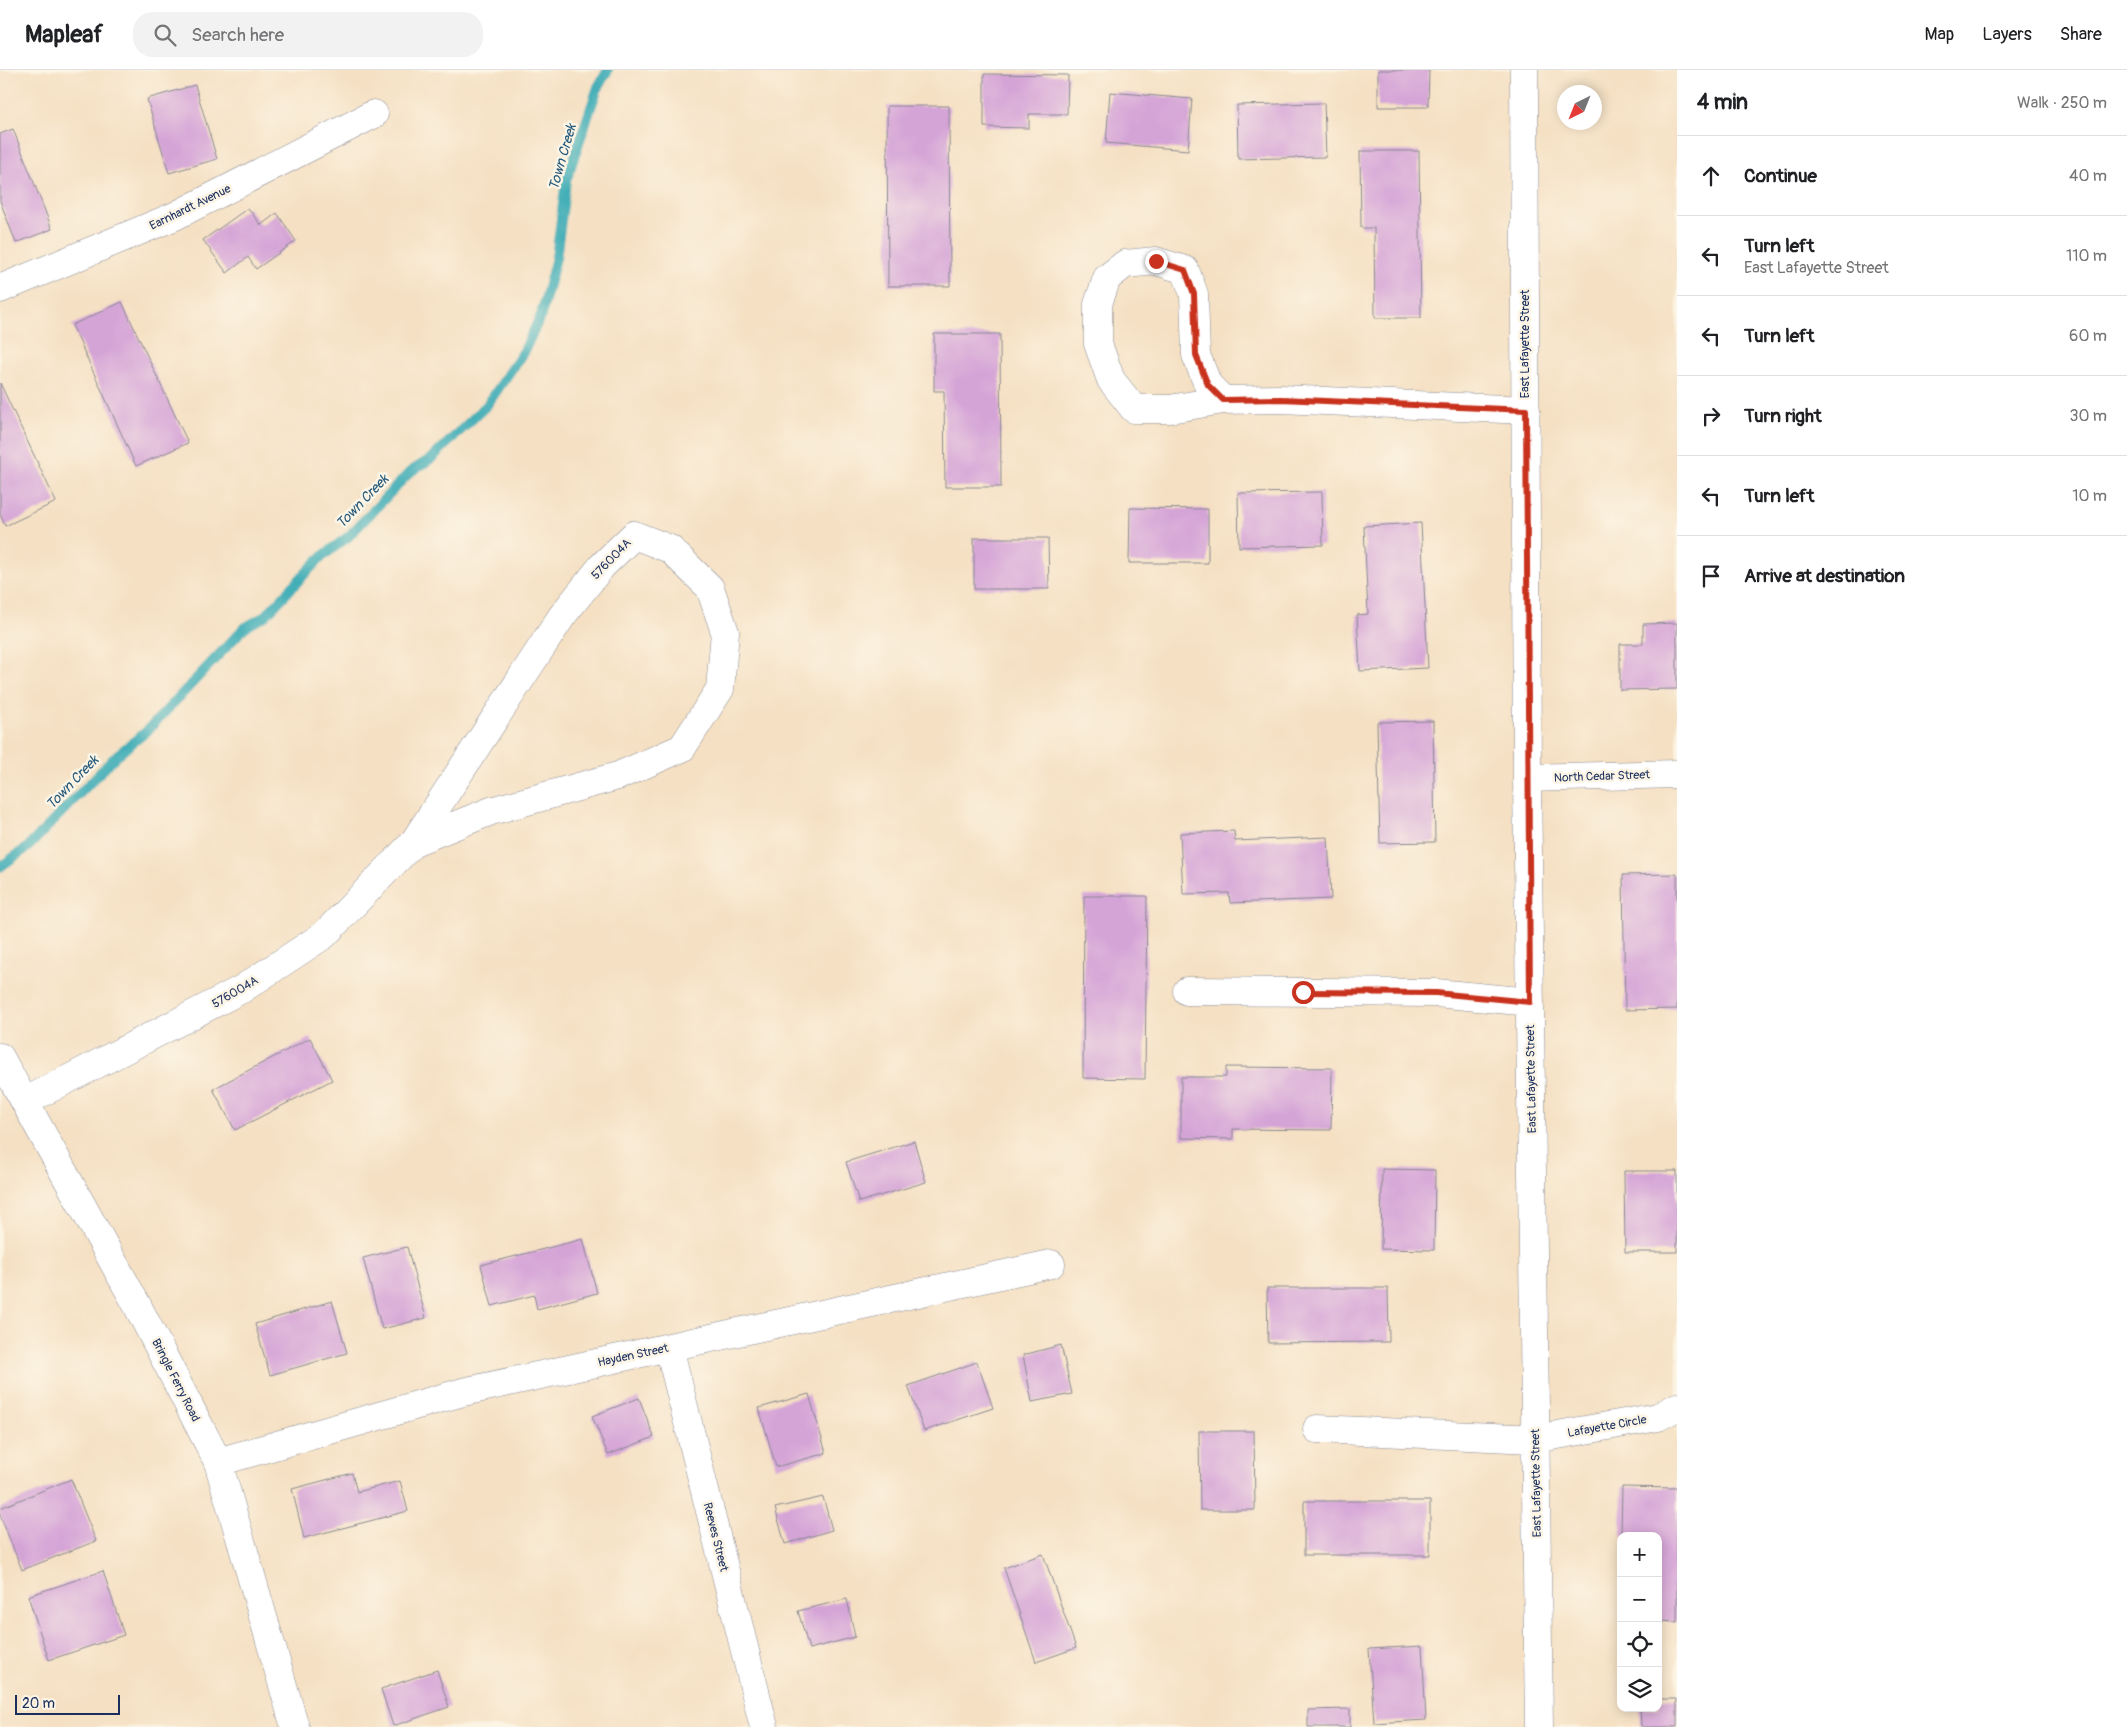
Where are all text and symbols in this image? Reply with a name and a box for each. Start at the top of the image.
search box [133,12,483,57]
text: Mapleaf [25,20,103,49]
icon: search [151,21,179,49]
text: Search here [191,23,284,47]
text: Map [1925,23,1954,46]
text: Layers [1982,23,2032,46]
text: Share [2060,23,2102,46]
north arrow [1557,85,1602,130]
text: 4 min [1697,89,1748,116]
text: Walk · 250 m [2017,93,2107,113]
water label: Town Creek [545,121,580,192]
icon: ahead [1697,162,1725,190]
text: Continue [1744,164,1817,188]
text: 40 m [2069,166,2107,186]
street label: Earnhardt Avenue [147,181,233,234]
text: Turn left [1744,234,1814,258]
icon: left [1697,242,1725,270]
text: 110 m [2066,246,2107,266]
route end [1145,250,1168,273]
text: East Lafayette Street [1744,258,1889,278]
street label: East Lafayette Street [1518,290,1533,398]
icon: left [1697,322,1725,350]
text: Turn left [1744,324,1814,348]
text: 60 m [2069,326,2107,346]
icon: right [1697,402,1725,430]
text: Turn right [1744,404,1822,428]
text: 30 m [2069,406,2107,426]
water label: Town Creek [333,470,393,532]
icon: left [1697,482,1725,510]
text: Turn left [1744,484,1814,508]
text: 10 m [2072,486,2107,506]
street label: 576004A [588,536,635,583]
icon: arrive [1697,562,1725,590]
text: Arrive at destination [1744,564,1905,588]
water label: Town Creek [43,751,103,813]
street label: North Cedar Street [1554,767,1650,786]
street label: 576004A [209,973,261,1012]
route start [1292,981,1315,1004]
street label: East Lafayette Street [1523,1024,1540,1133]
street label: Bringle Ferry Road [148,1336,203,1424]
street label: Hayden Street [596,1341,670,1370]
street label: Lafayette Circle [1566,1412,1648,1441]
street label: East Lafayette Street [1528,1428,1545,1537]
street label: Reeves Street [700,1501,731,1573]
map controls [1617,1532,1662,1712]
button: + [1617,1532,1662,1577]
button: − [1617,1577,1662,1622]
button: locate [1617,1622,1662,1667]
button: layers [1617,1667,1662,1712]
scale bar [15,1692,120,1715]
text: 20 m [22,1695,55,1712]

